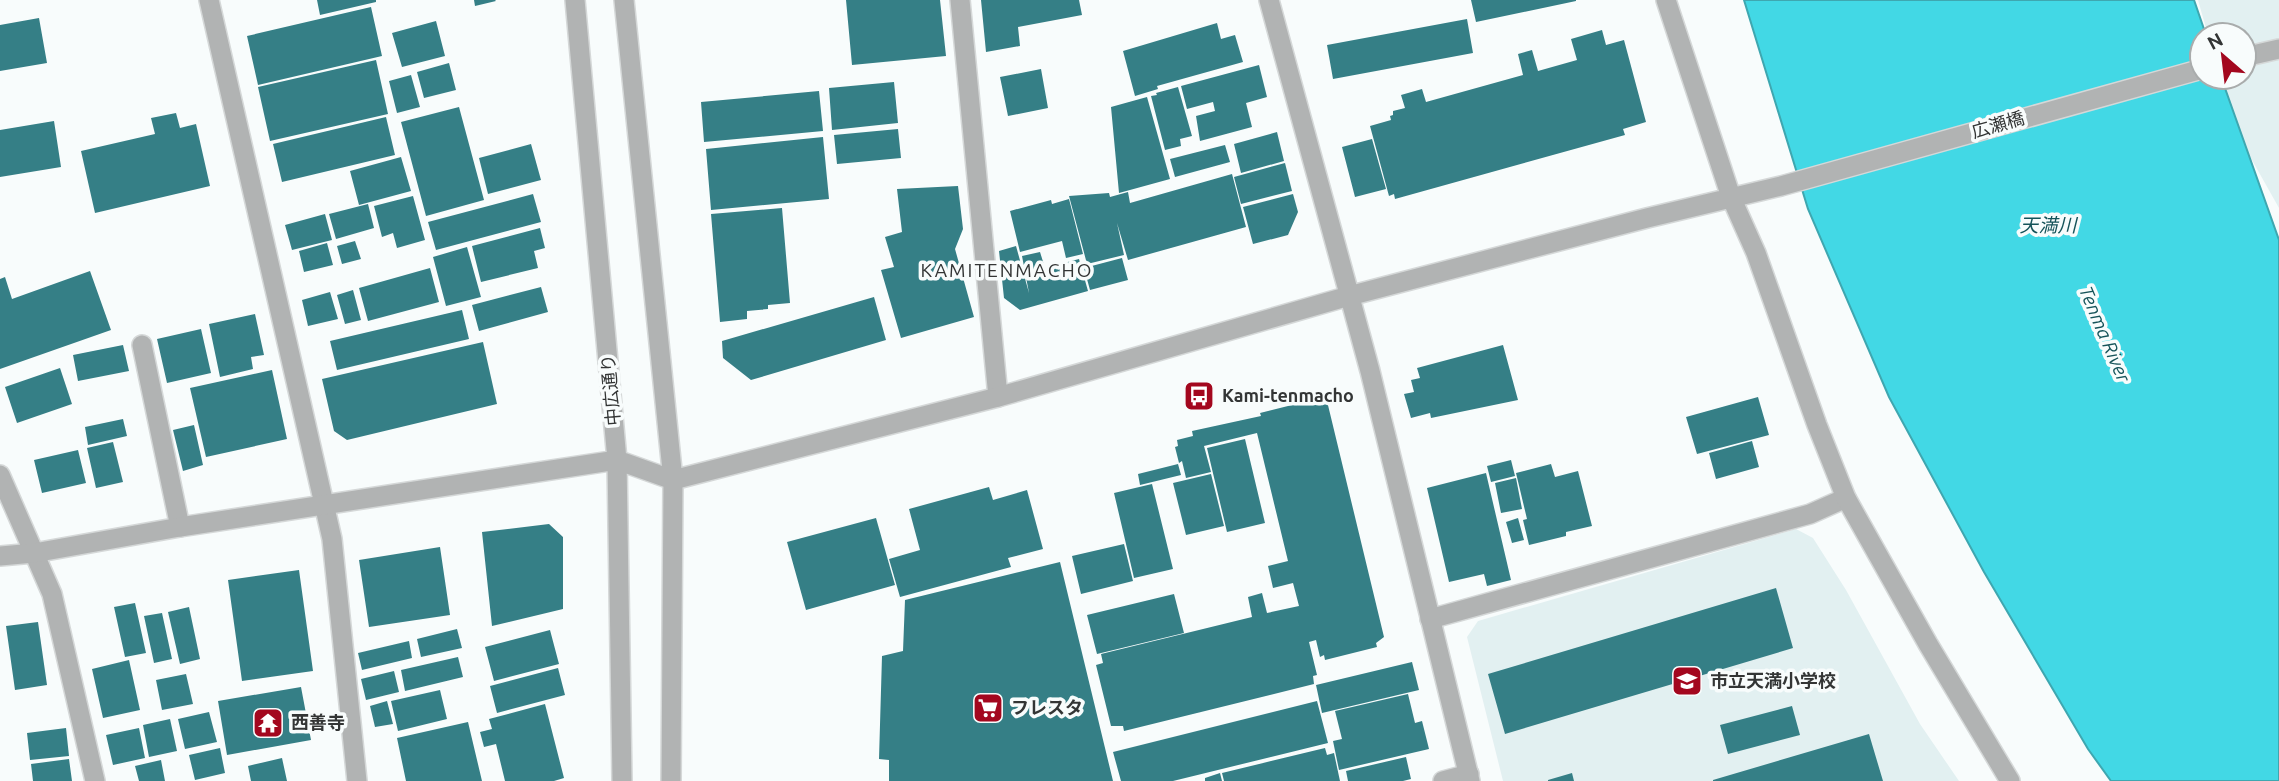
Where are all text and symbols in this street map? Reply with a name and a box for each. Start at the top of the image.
north arrow [2188,21,2258,91]
text: N [2204,28,2226,54]
street label: 広瀬橋 [1969,107,2026,141]
water label: 天満川 [2019,214,2078,236]
district label: KAMITENMACHO [920,259,1094,281]
water label: Tenma River [2075,283,2135,386]
street label: 中広通り [597,353,623,427]
bus stop icon: Kami-tenmacho [1182,379,1216,413]
place label: Kami-tenmacho [1222,385,1354,405]
school or university icon: 市立天満小学校 [1670,664,1704,698]
place label: 市立天満小学校 [1710,670,1836,690]
supermarket icon: フレスタ [971,691,1005,725]
place label: フレスタ [1011,697,1083,717]
temple icon: 西善寺 [251,706,285,740]
place label: 西善寺 [291,712,345,732]

